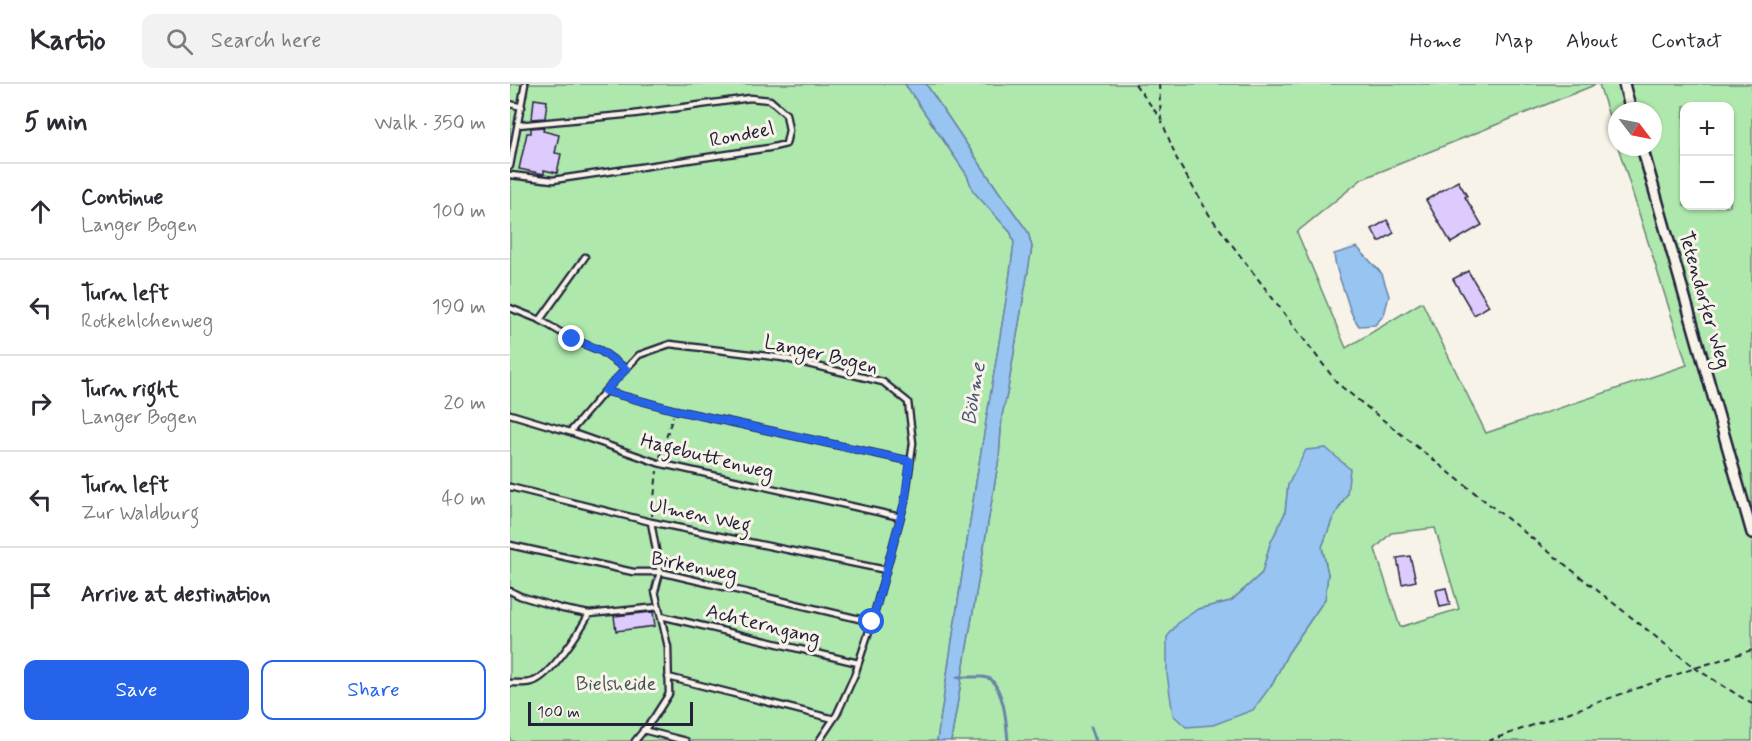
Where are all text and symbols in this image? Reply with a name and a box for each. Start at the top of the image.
search box [142,14,562,68]
text: Kartio [30,23,106,60]
icon: search [163,25,196,58]
text: Search here [211,27,322,55]
text: Home [1410,27,1462,55]
text: Map [1495,27,1533,55]
text: About [1566,27,1618,55]
text: Contact [1651,27,1722,55]
north arrow [1608,102,1662,156]
map controls [1680,102,1734,210]
button: + [1680,102,1734,156]
text: 5 min [24,106,88,140]
text: Walk · 350 m [374,110,486,137]
street label: Rondeel [707,116,777,154]
button: − [1680,156,1734,210]
text: Continue [81,184,163,212]
icon: ahead [24,195,57,228]
text: 100 m [432,198,486,225]
text: Langer Bogen [81,212,197,239]
street label: Tetendorfer Weg [1671,228,1736,372]
text: Turn left [81,280,169,308]
icon: left [24,291,57,324]
text: 190 m [432,294,486,321]
text: Rotkehlchenweg [81,308,213,335]
route end [558,325,584,351]
street label: Langer Bogen [761,329,881,382]
water label: Böhme [955,360,993,427]
text: Turn right [81,376,179,404]
icon: right [24,387,57,420]
text: 20 m [443,390,486,417]
text: Langer Bogen [81,404,197,431]
street label: Hagebuttenweg [637,427,776,489]
text: Turn left [81,472,169,500]
icon: left [24,483,57,516]
text: 40 m [442,486,486,513]
street label: Ulmen Weg [646,492,753,542]
text: Zur Waldburg [81,500,199,527]
street label: Birkenweg [648,545,739,590]
icon: arrive [24,579,57,612]
text: Arrive at destination [81,581,271,609]
street label: Achterngang [703,598,823,653]
route start [858,608,884,634]
button: Save [24,660,249,720]
button: Share [261,660,486,720]
park label: Bielsheide [576,671,656,698]
scale bar [528,699,693,726]
text: 100 m [537,702,580,723]

